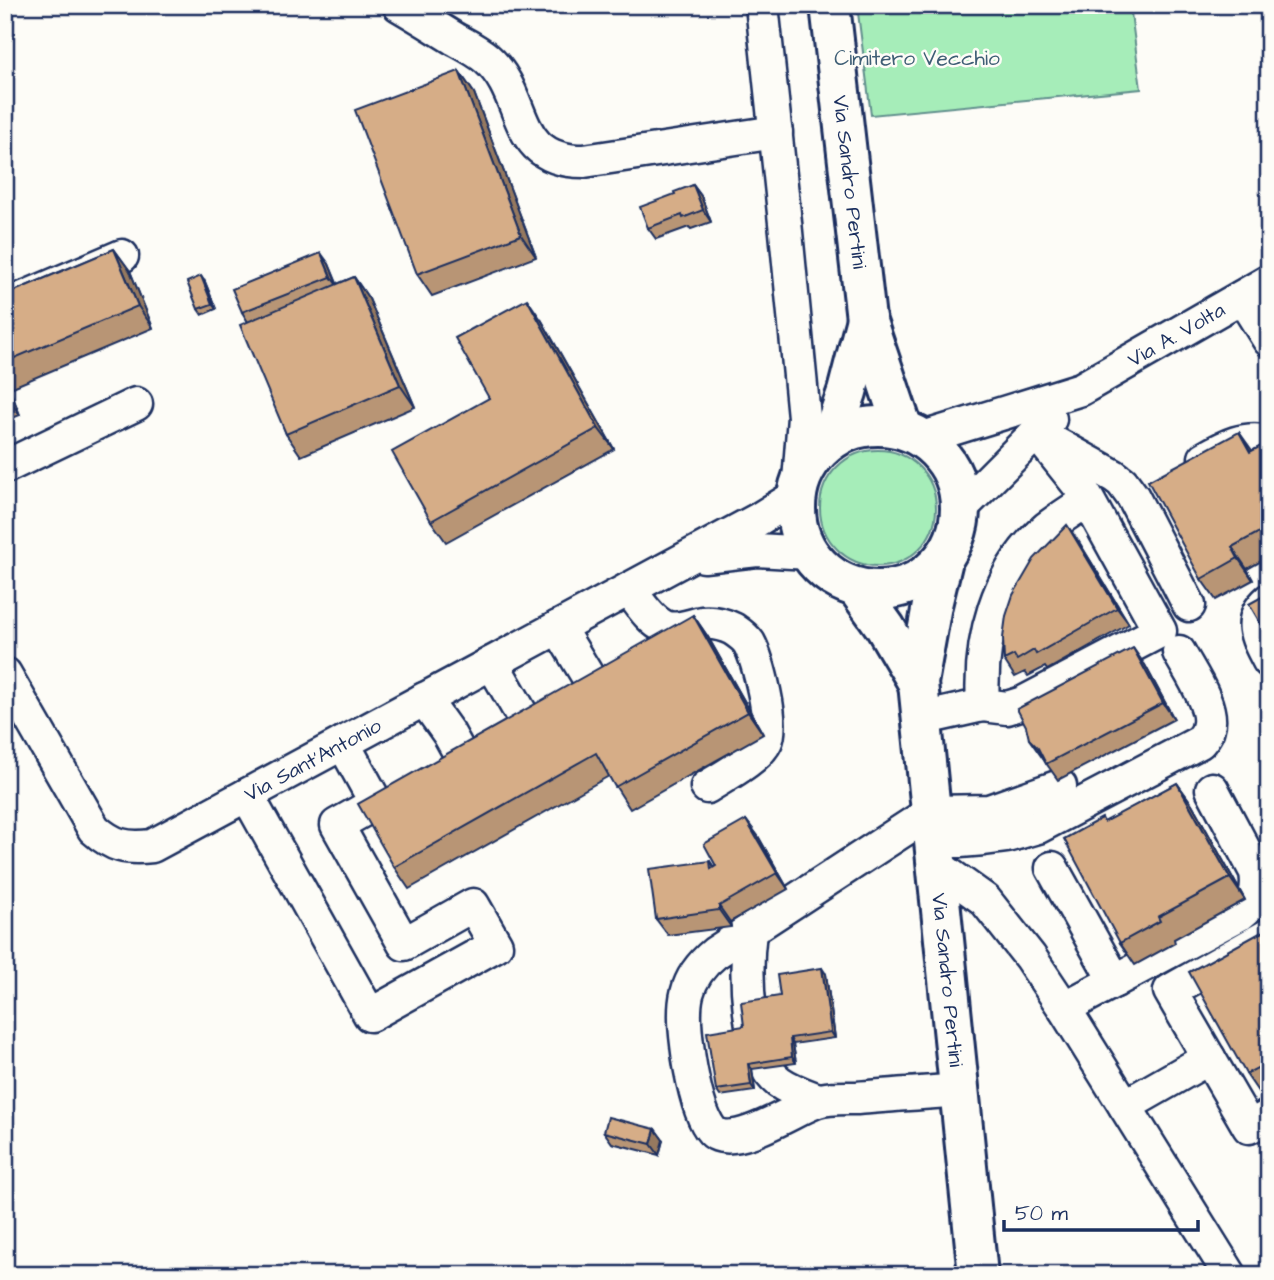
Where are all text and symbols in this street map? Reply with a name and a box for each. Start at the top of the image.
park label: Cimitero Vecchio [834,44,1000,73]
street label: Via Sandro Pertini [825,94,874,270]
street label: Via A. Volta [1122,295,1230,374]
street label: Via Sant'Antonio [239,711,387,809]
street label: Via Sandro Pertini [924,892,971,1068]
scale bar [1004,1189,1199,1233]
text: 50 m [1015,1199,1069,1228]

